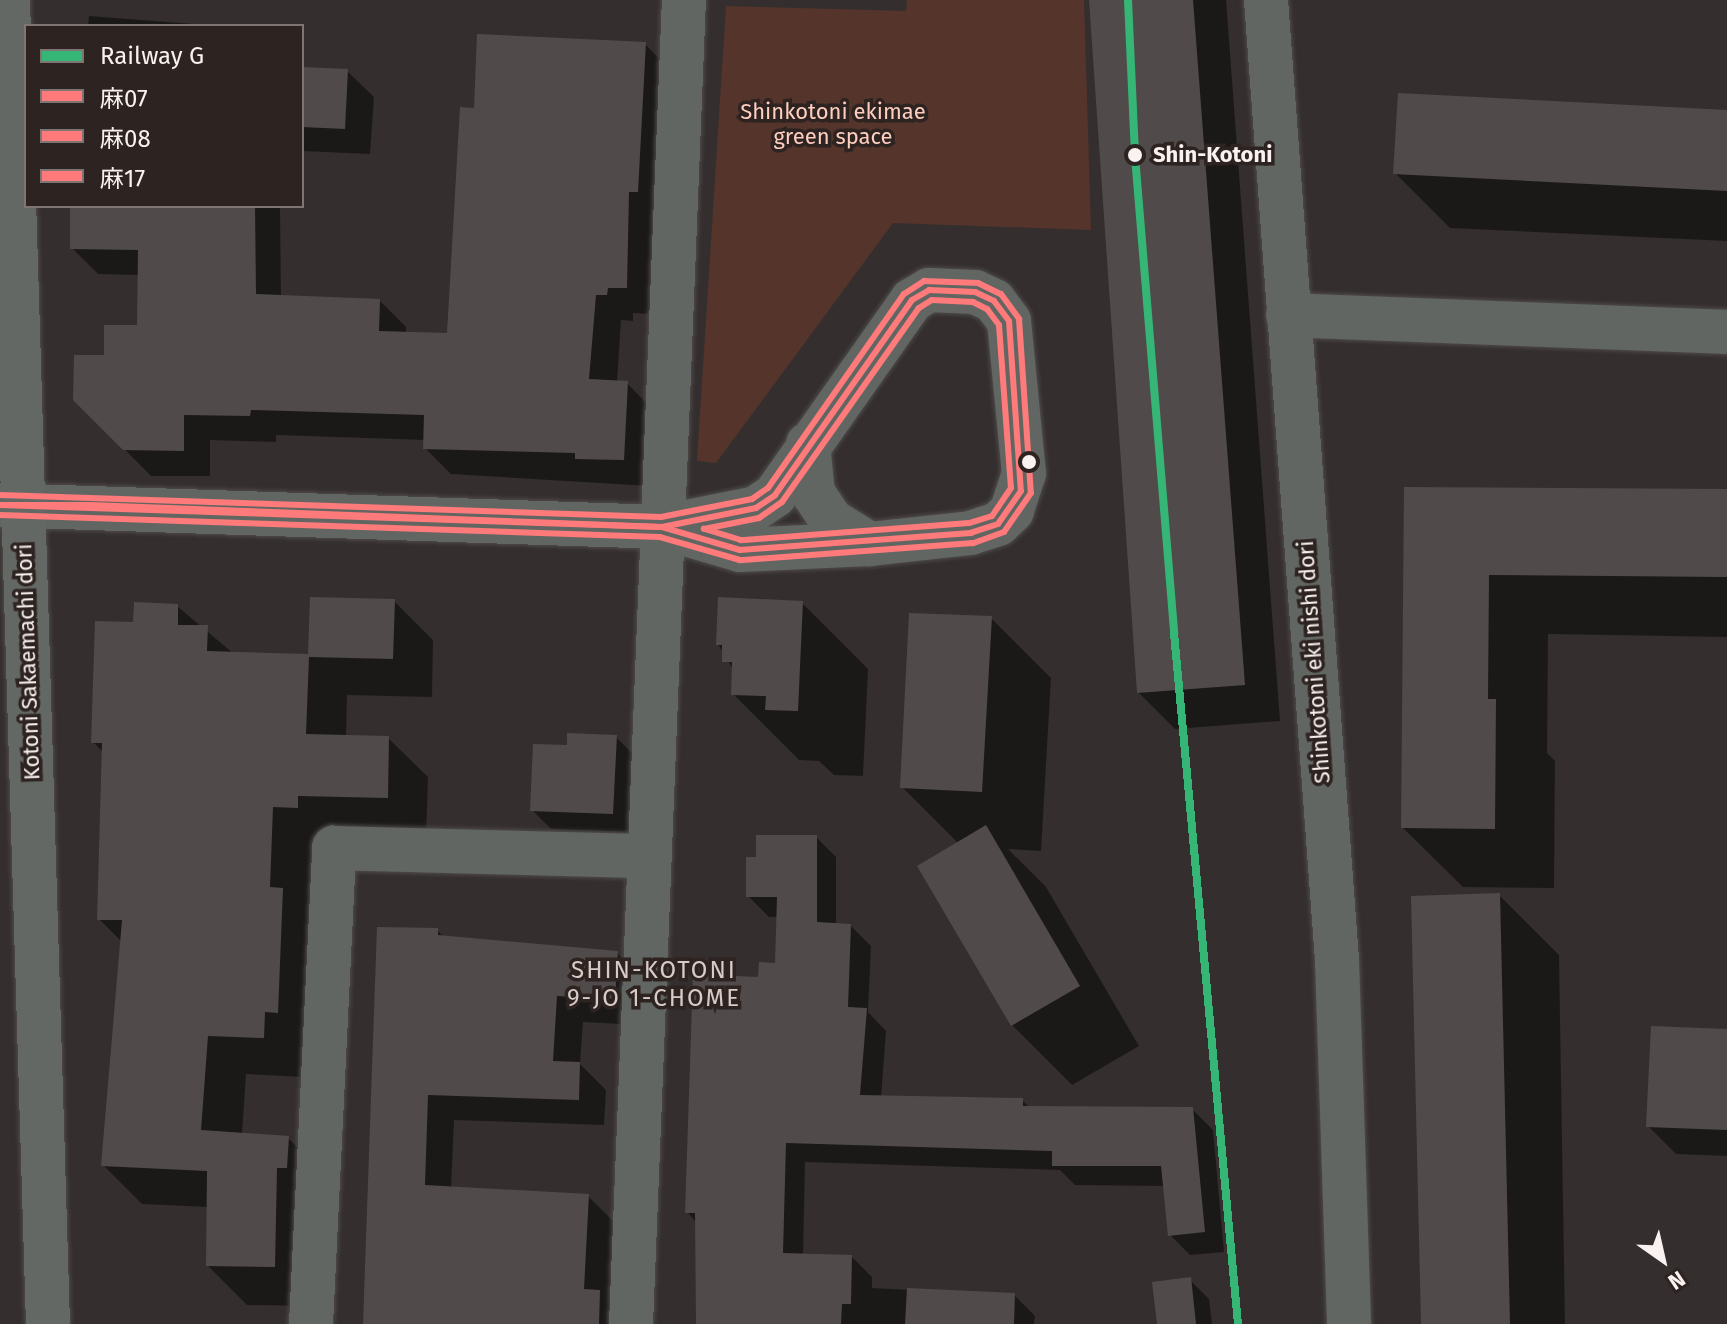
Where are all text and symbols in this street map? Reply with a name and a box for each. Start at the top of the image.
legend [24,24,304,208]
text: Railway G [100,42,204,70]
text: 麻07 [100,85,148,113]
park label: Shinkotoni ekimae green space [740,98,926,150]
text: 麻08 [100,125,151,153]
place label: Shin-Kotoni [1153,142,1272,168]
marker: Shin-Kotoni [1124,144,1146,166]
text: 麻17 [100,165,145,193]
unlabelled marker [1021,454,1037,470]
street label: Shinkotoni eki nishi dori [1292,540,1336,784]
street label: Kotoni Sakaemachi dori [11,543,45,781]
district label: SHIN-KOTONI 9-JO 1-CHOME [567,957,741,1013]
north arrow [1623,1220,1703,1300]
text: N [1663,1265,1690,1296]

